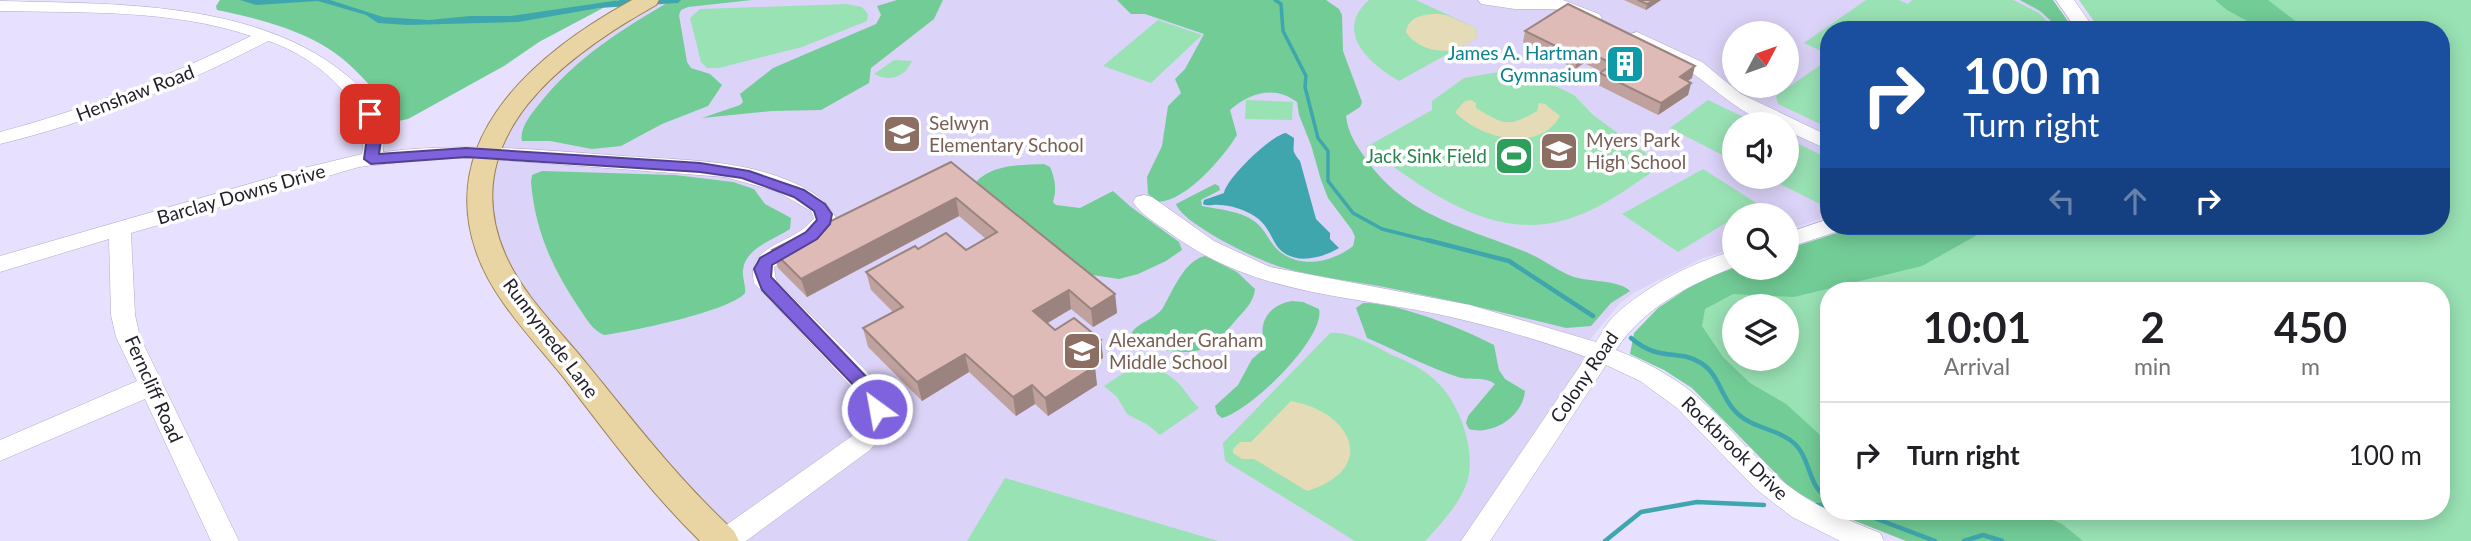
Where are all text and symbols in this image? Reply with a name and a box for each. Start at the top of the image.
north arrow [1722,21,1799,98]
map controls [1722,21,1799,371]
place label: James A. Hartman Gymnasium [1448,41,1598,86]
building icon: James A. Hartman Gymnasium [1604,43,1646,85]
text: 100 m [1963,46,2101,104]
icon: right [1848,49,1939,140]
street label: Henshaw Road [73,59,197,126]
pin [340,84,400,144]
icon: arrive [351,95,389,133]
text: Turn right [1963,105,2099,144]
place label: Selwyn Elementary School [929,111,1084,156]
button: sound [1722,112,1799,189]
school or university icon: Selwyn Elementary School [881,113,923,155]
place label: Myers Park High School [1586,128,1686,173]
school or university icon: Myers Park High School [1538,130,1580,172]
sports icon: Jack Sink Field [1493,135,1535,177]
place label: Jack Sink Field [1366,144,1487,167]
street label: Barclay Downs Drive [154,158,328,229]
icon: left [2043,182,2081,220]
icon: ahead [2116,182,2154,220]
icon: right [2189,182,2227,220]
button: search [1722,203,1799,280]
street label: Runnymede Lane [499,273,604,402]
button: layers [1722,294,1799,371]
text: 10:01 [1923,302,2031,352]
text: 2 [2140,302,2165,352]
text: 450 [2274,302,2347,352]
street label: Colony Road [1545,327,1623,427]
place label: Alexander Graham Middle School [1109,328,1263,373]
school or university icon: Alexander Graham Middle School [1061,330,1103,372]
street label: Ferncliff Road [121,332,188,446]
text: Arrival [1944,352,2010,380]
text: min [2134,352,2171,380]
text: m [2301,352,2320,380]
position arrow [840,372,914,446]
street label: Rockbrook Drive [1677,391,1793,504]
icon: right [1848,436,1886,474]
text: Turn right [1907,439,2020,471]
text: 100 m [2349,439,2422,471]

